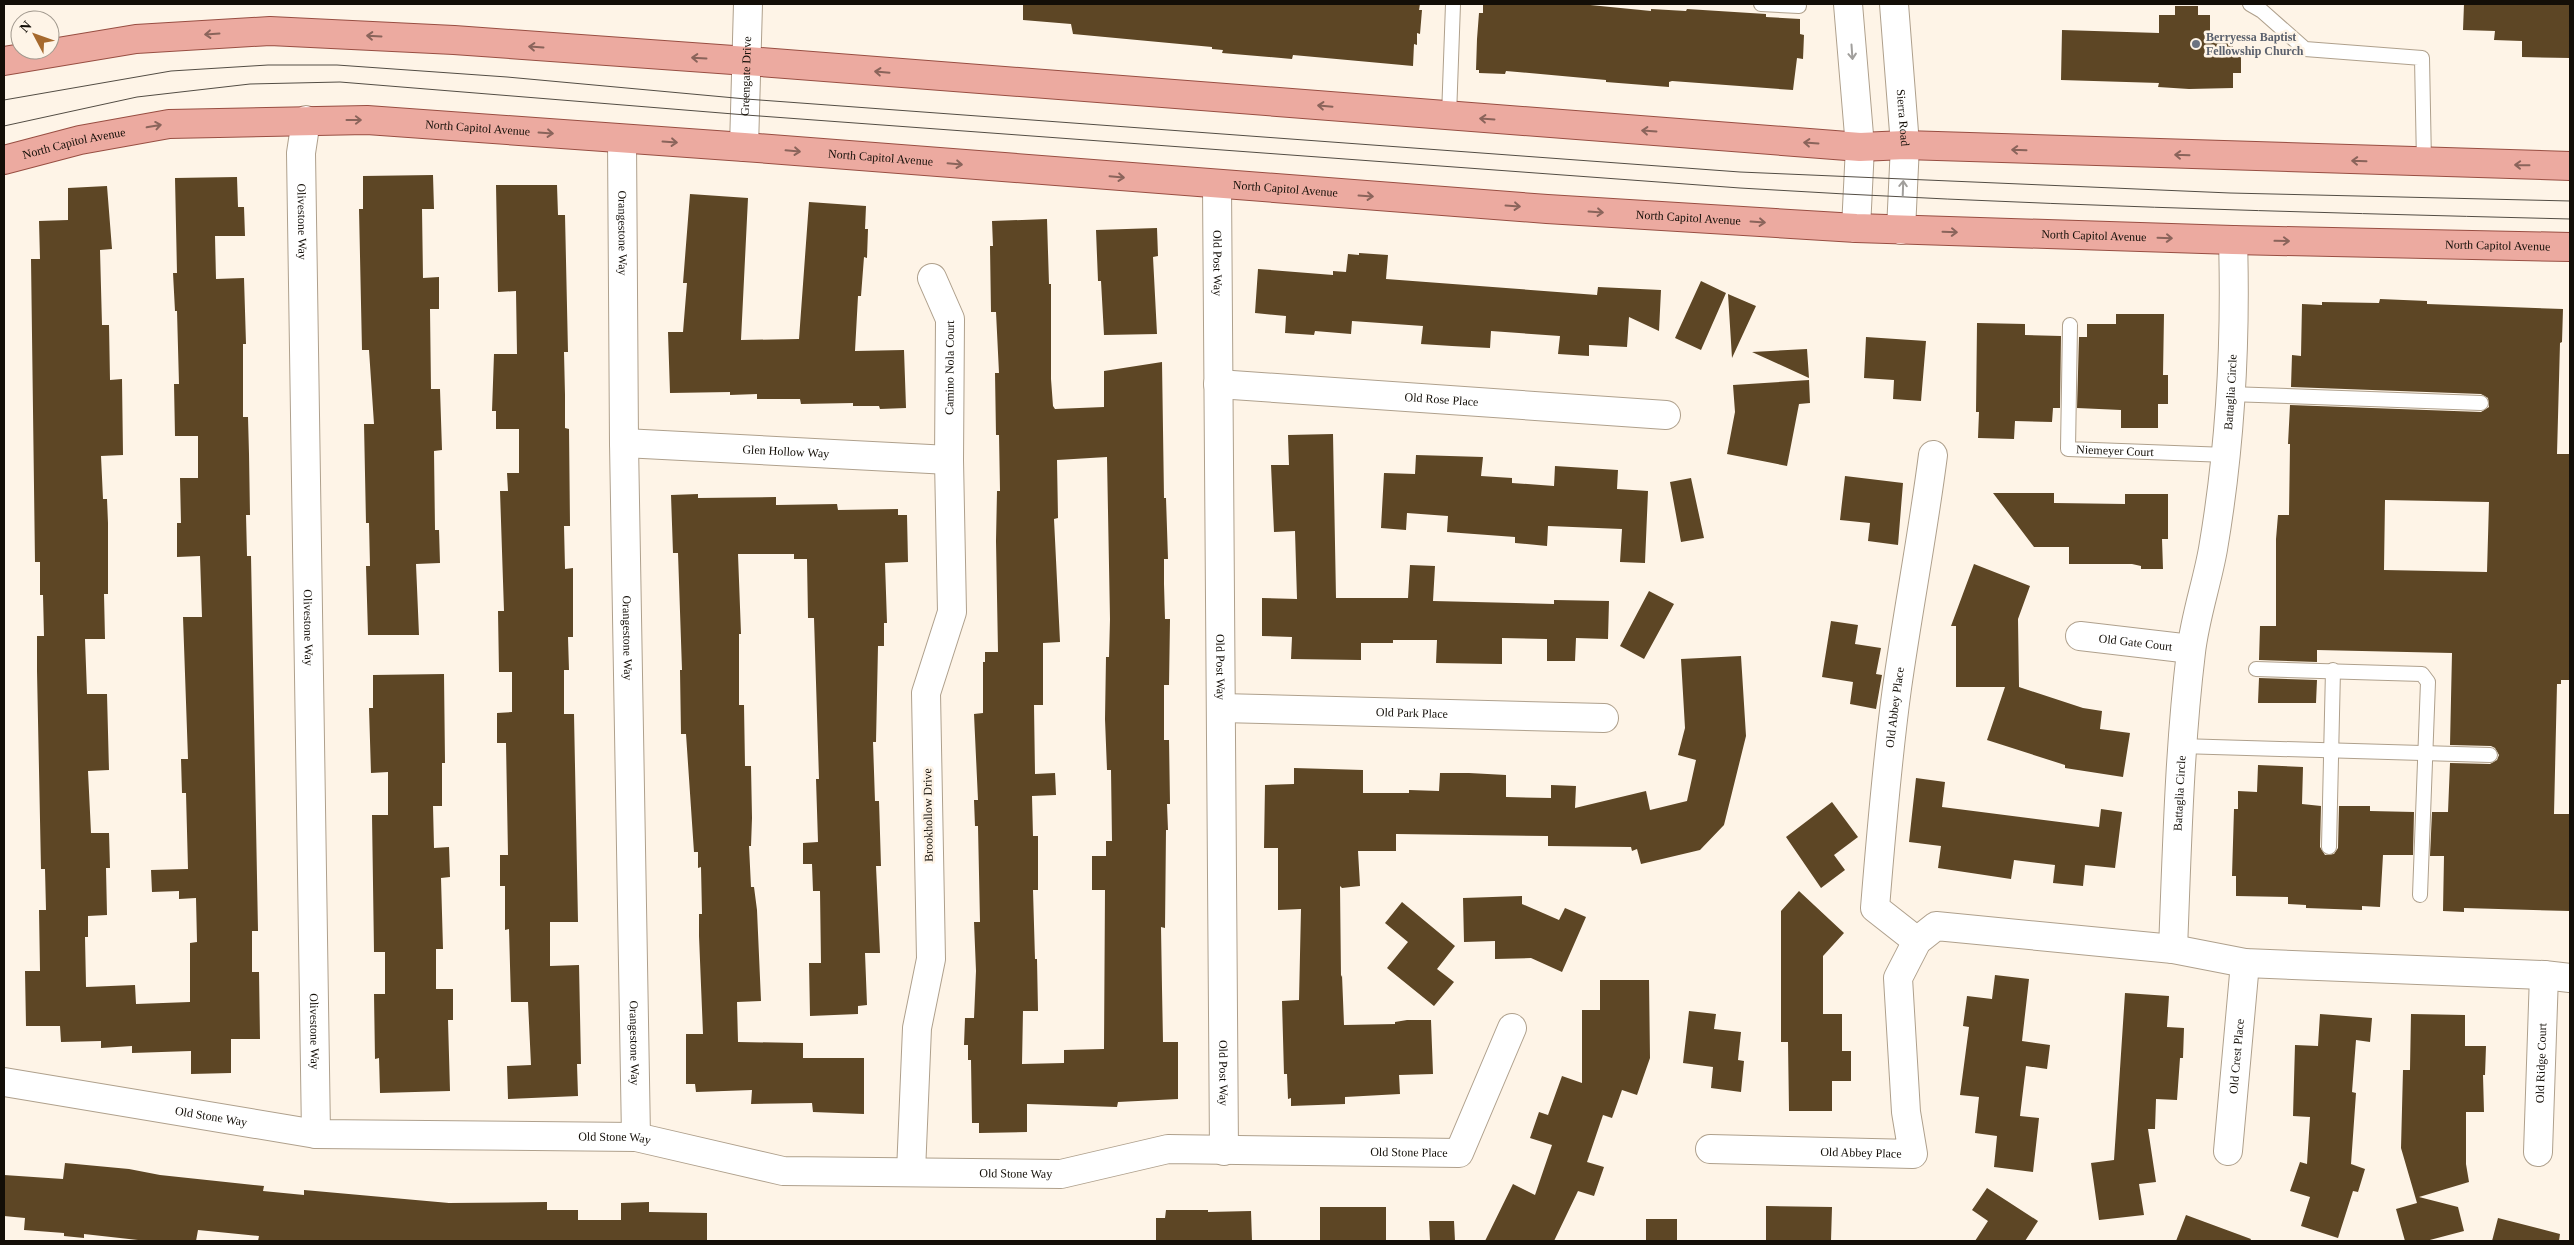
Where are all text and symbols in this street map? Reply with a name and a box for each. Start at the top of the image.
north arrow [10,10,60,60]
text: N [17,18,35,36]
one-way arrow [204,30,220,39]
place label: Berryessa Baptist Fellowship Church [2206,30,2304,58]
one-way arrow [367,32,383,41]
street label: Greengate Drive [738,36,754,116]
marker: Berryessa Baptist Fellowship Church [2190,38,2202,50]
one-way arrow [529,42,545,51]
one-way arrow [1847,44,1857,60]
one-way arrow [691,54,707,63]
one-way arrow [875,67,891,76]
street label: Sierra Road [1894,89,1912,147]
one-way arrow [1318,101,1334,111]
one-way arrow [1480,114,1496,123]
one-way arrow [346,115,362,125]
street label: North Capitol Avenue [425,117,531,139]
one-way arrow [145,121,161,131]
street label: North Capitol Avenue [21,125,127,162]
one-way arrow [1642,126,1658,135]
one-way arrow [538,128,554,138]
one-way arrow [662,137,678,146]
one-way arrow [1804,138,1820,148]
one-way arrow [2012,145,2028,154]
one-way arrow [784,146,800,156]
street label: North Capitol Avenue [828,147,934,169]
one-way arrow [2174,151,2190,160]
one-way arrow [2351,157,2367,166]
one-way arrow [946,159,962,169]
one-way arrow [2514,161,2530,170]
one-way arrow [1108,172,1124,182]
street label: North Capitol Avenue [1232,178,1338,200]
one-way arrow [1898,180,1908,196]
street label: Olivestone Way [294,183,310,260]
street label: Orangestone Way [615,190,630,276]
one-way arrow [1358,191,1374,200]
one-way arrow [1504,202,1520,211]
street label: North Capitol Avenue [1635,207,1741,228]
one-way arrow [1588,208,1604,217]
one-way arrow [1750,218,1766,227]
one-way arrow [1942,227,1958,236]
street label: North Capitol Avenue [2041,227,2147,244]
street label: Old Post Way [1210,230,1225,296]
one-way arrow [2156,233,2173,243]
one-way arrow [2273,236,2289,246]
street label: North Capitol Avenue [2445,237,2550,254]
street label: Camino Nola Court [942,320,957,415]
street label: Battaglia Circle [2221,354,2240,430]
street label: Old Rose Place [1404,390,1479,409]
street label: Glen Hollow Way [742,442,830,461]
street label: Niemeyer Court [2076,442,2155,459]
street label: Olivestone Way [301,589,316,666]
street label: Orangestone Way [620,595,635,681]
street label: Old Gate Court [2098,631,2174,654]
street label: Old Post Way [1213,634,1228,700]
street label: Old Abbey Place [1883,666,1907,749]
street label: Old Park Place [1376,705,1448,721]
street label: Battaglia Circle [2171,755,2189,831]
street label: Brookhollow Drive [920,768,936,862]
street label: Olivestone Way [307,993,322,1070]
street label: Orangestone Way [627,1000,642,1086]
street label: Old Crest Place [2226,1018,2247,1095]
street label: Old Ridge Court [2533,1022,2549,1103]
street label: Old Post Way [1216,1040,1231,1106]
street label: Old Stone Way [174,1104,248,1129]
street label: Old Stone Way [578,1129,652,1147]
street label: Old Stone Place [1370,1145,1448,1160]
street label: Old Abbey Place [1820,1145,1902,1161]
street label: Old Stone Way [979,1166,1052,1181]

